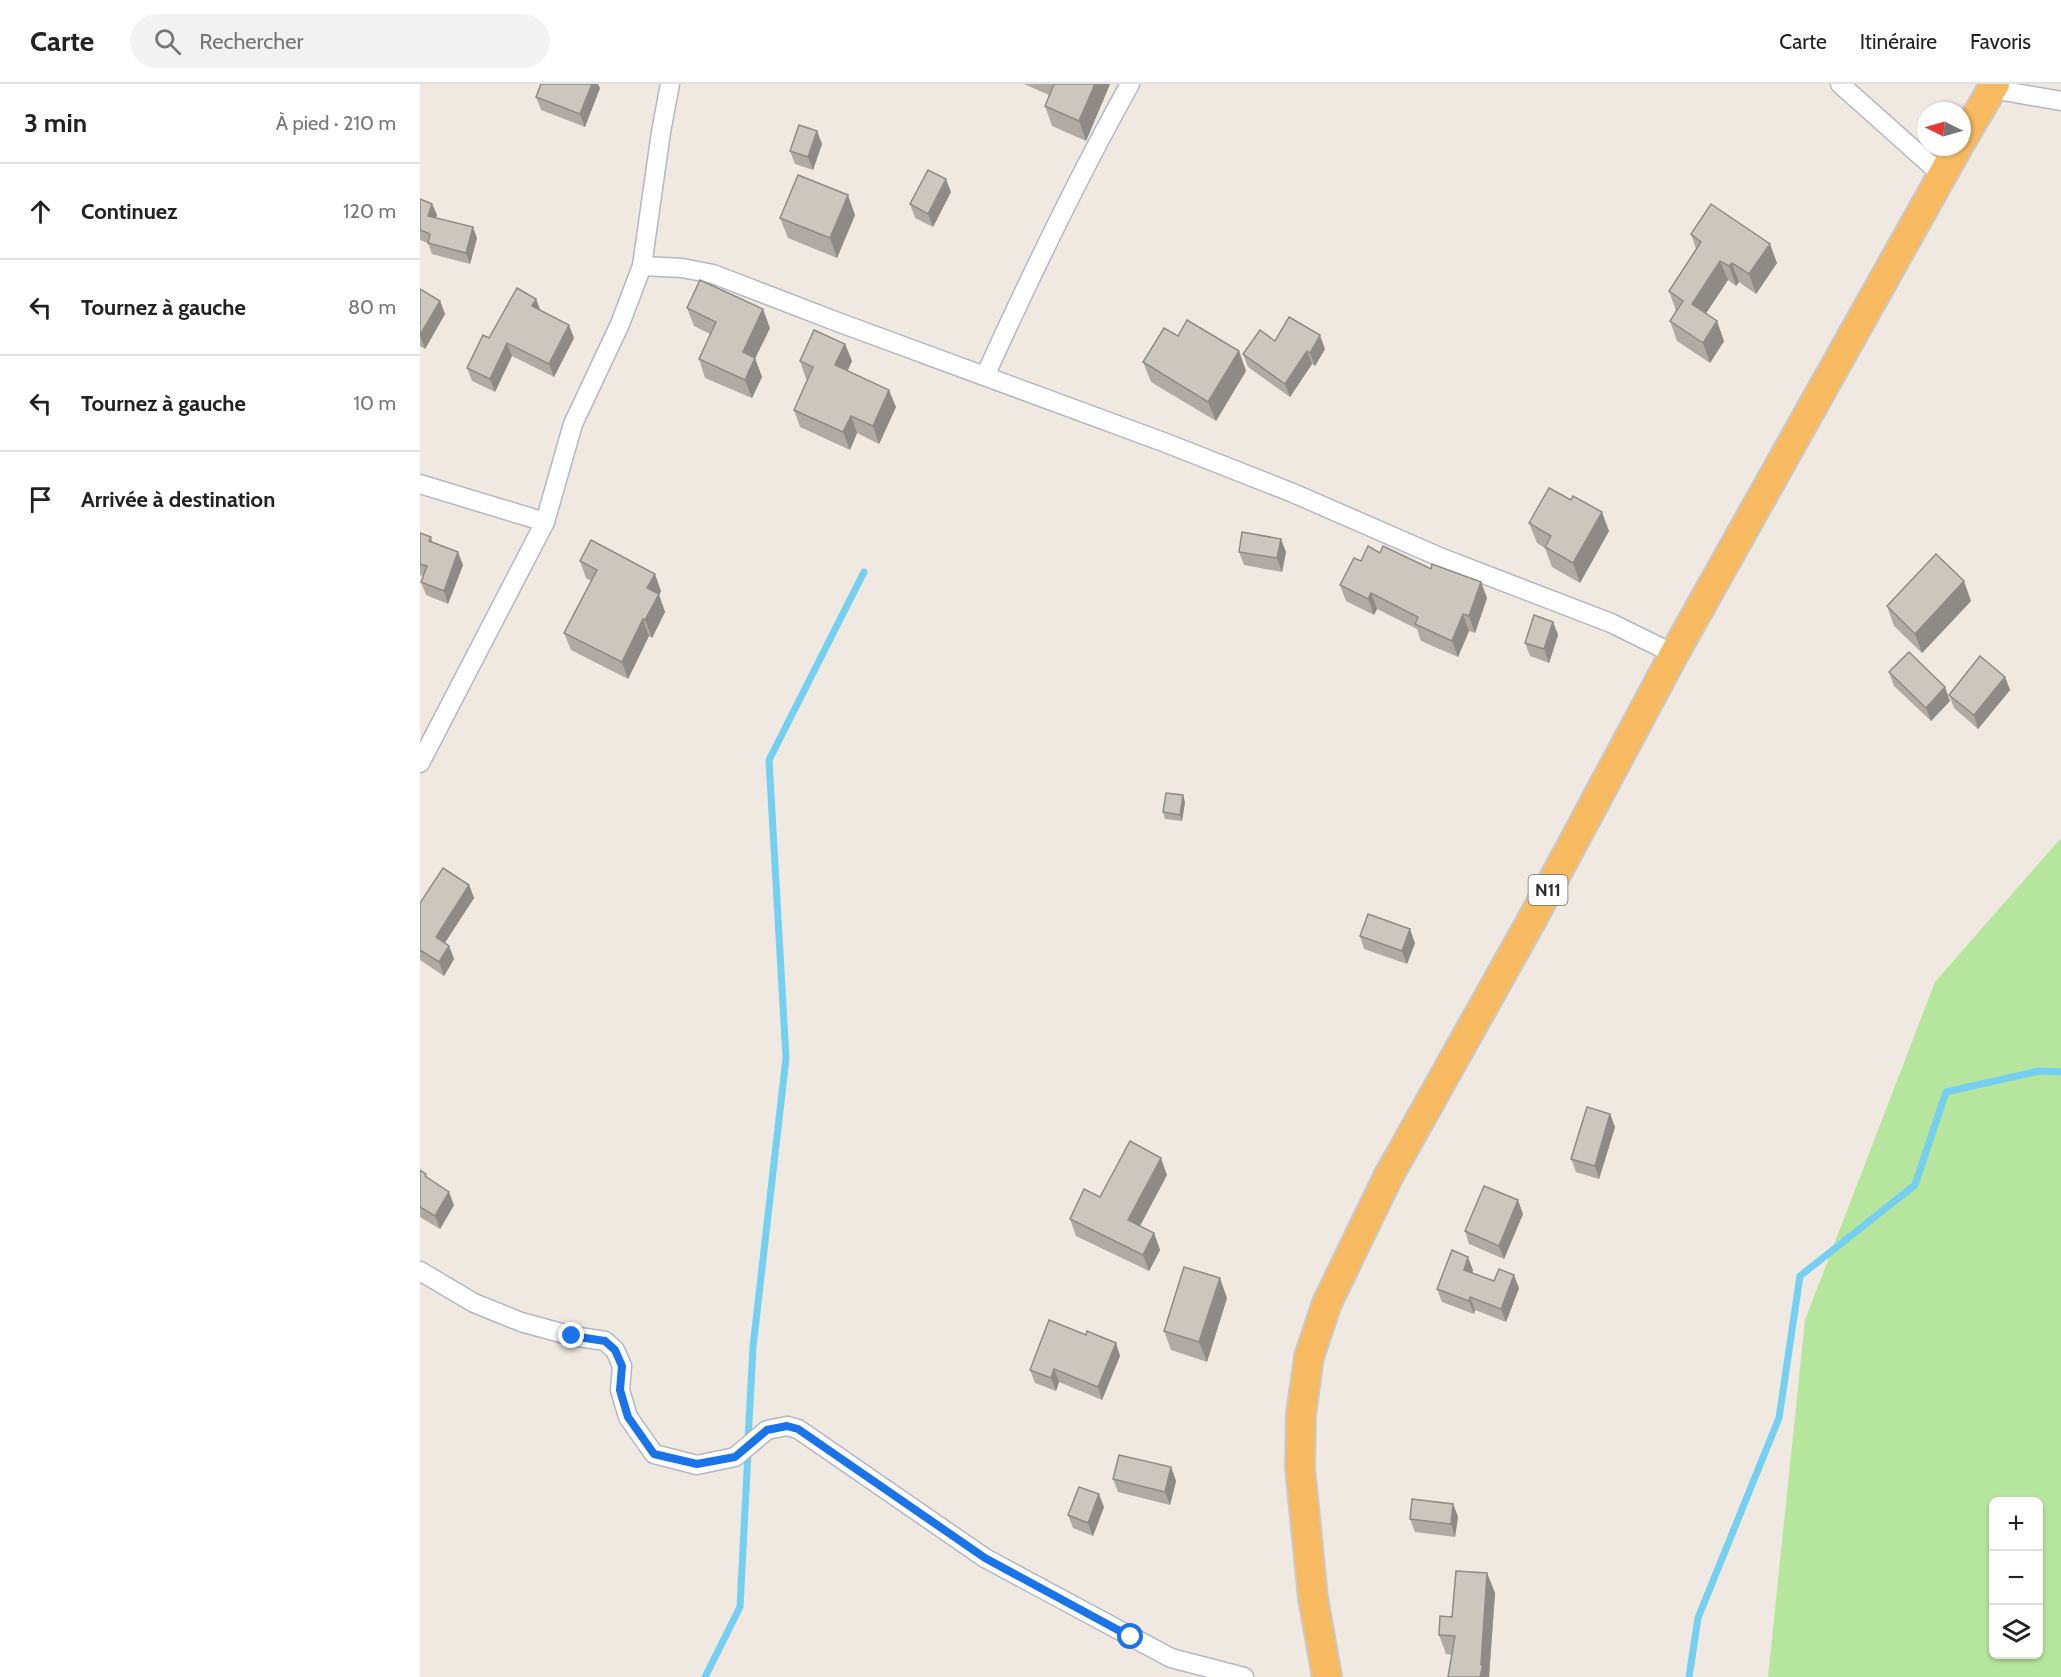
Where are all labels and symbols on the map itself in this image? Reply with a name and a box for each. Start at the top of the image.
north arrow [1917,102,1971,156]
road number: N11 [1528,875,1568,905]
route end [558,1322,584,1348]
route start [1117,1623,1143,1649]

